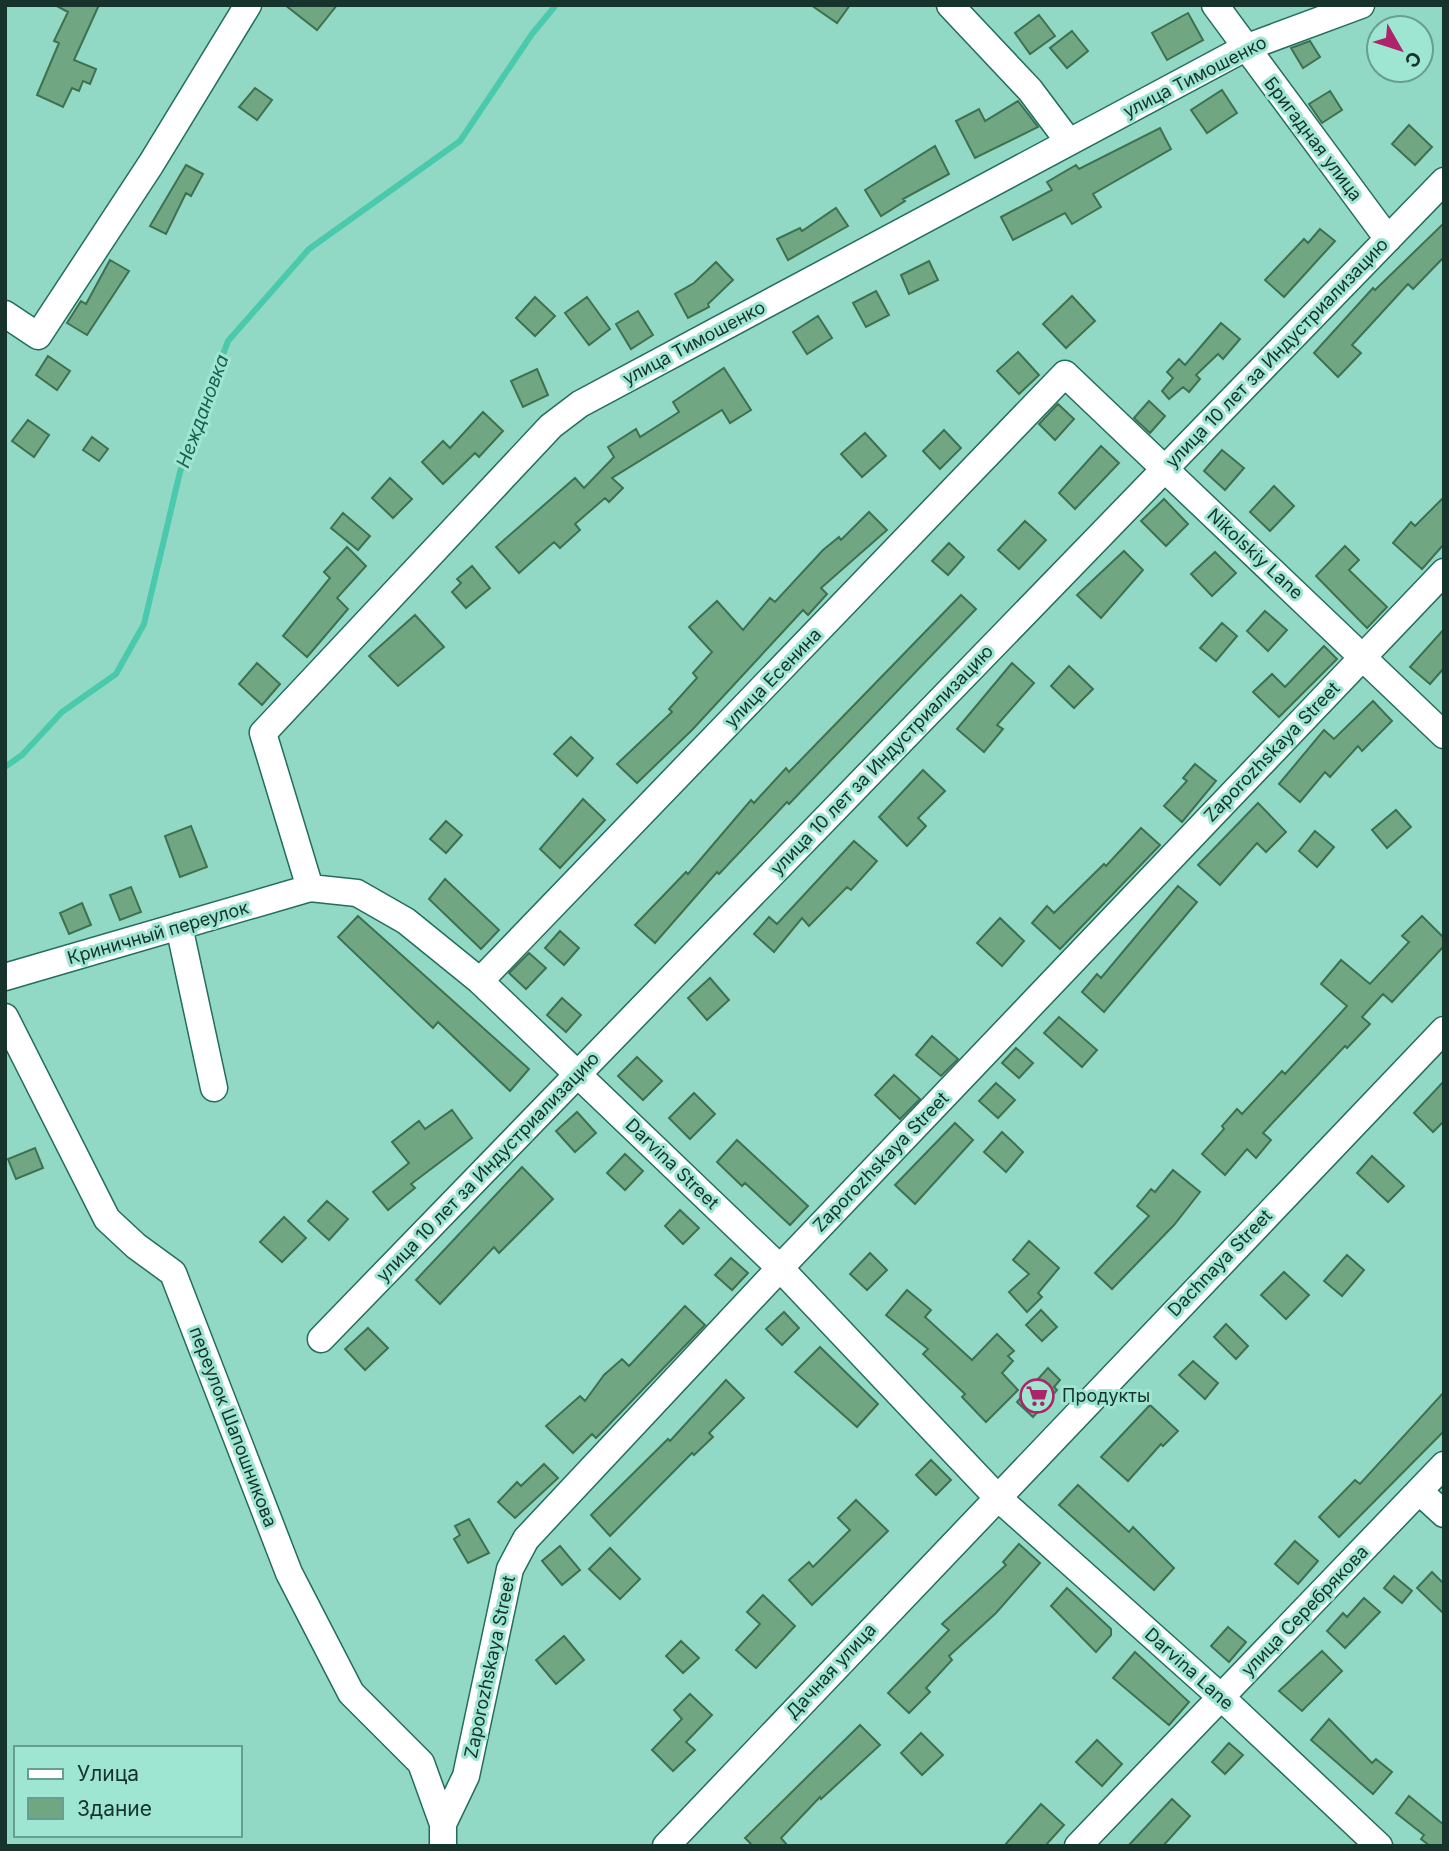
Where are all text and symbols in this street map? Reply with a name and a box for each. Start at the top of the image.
north arrow [1365,14,1435,84]
street label: улица Тимошенко [1120,31,1270,122]
text: С [1399,47,1426,72]
street label: Бригадная улица [1260,73,1367,205]
street label: улица 10 лет за Индустриализацию [1161,234,1392,472]
street label: улица Тимошенко [619,296,769,389]
water label: Неждановка [171,351,234,471]
street label: Nikolskiy Lane [1203,504,1307,603]
street label: улица Есенина [720,624,825,732]
street label: улица 10 лет за Индустриализацию [766,641,997,879]
street label: Zaporozhskaya Street [1199,677,1344,826]
street label: Криничный переулок [65,897,251,968]
street label: улица 10 лет за Индустриализацию [372,1048,603,1286]
street label: Zaporozhskaya Street [808,1087,953,1236]
street label: Darvina Street [621,1114,723,1213]
street label: Dachnaya Street [1163,1205,1276,1320]
street label: переулок Шапошникова [186,1324,281,1530]
supermarket icon: Продукты [1018,1377,1056,1415]
place label: Продукты [1062,1385,1150,1406]
street label: улица Серебрякова [1237,1541,1372,1680]
street label: Zaporozhskaya Street [460,1574,519,1760]
street label: Дачная улица [781,1619,880,1723]
street label: Darvina Lane [1141,1623,1238,1714]
legend [14,1746,242,1837]
text: Улица [77,1761,139,1786]
text: Здание [77,1796,152,1821]

